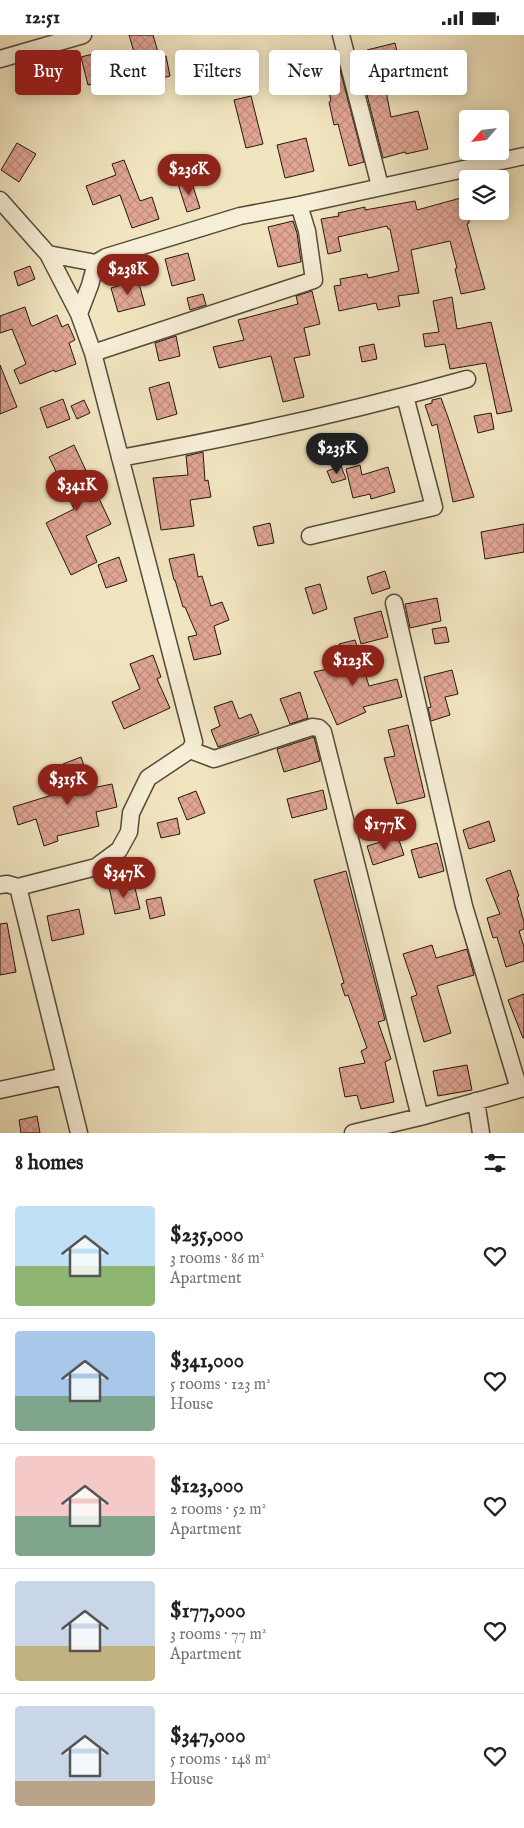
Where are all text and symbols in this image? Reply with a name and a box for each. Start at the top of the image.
text: 12:51 [25,6,60,30]
chip: Buy [15,50,81,95]
chip: Rent [91,50,165,95]
chip: Filters [175,50,259,95]
chip: New [269,50,340,95]
chip: Apartment [350,50,467,95]
north arrow [459,110,509,160]
map controls [459,110,509,220]
pin: $236K [154,154,224,196]
text: $236K [169,160,209,180]
button: layers [459,170,509,220]
pin: $238K [93,253,163,296]
text: $238K [108,260,148,280]
pin: $235K [302,433,372,475]
text: $235K [317,439,357,459]
pin: $341K [42,469,112,512]
text: $341K [57,476,97,496]
pin: $123K [318,645,388,687]
text: $123K [333,651,373,671]
pin: $315K [33,763,103,806]
text: $315K [49,770,87,790]
pin: $177K [350,809,420,851]
text: $177K [364,815,406,835]
pin: $347K [89,857,159,899]
text: $347K [103,863,145,883]
icon: filters [481,1149,509,1177]
text: 8 homes [15,1150,83,1177]
text: $235,000 [170,1222,243,1249]
icon: home [55,1226,115,1286]
icon: heart [481,1242,509,1270]
text: 3 rooms · 86 m² [170,1249,264,1269]
text: Apartment [170,1269,241,1289]
text: $341,000 [170,1348,244,1375]
icon: home [55,1351,115,1411]
icon: heart [481,1367,509,1395]
text: 5 rooms · 123 m² [170,1375,271,1395]
text: House [170,1395,213,1415]
text: $123,000 [170,1473,244,1500]
icon: home [55,1476,115,1536]
icon: heart [481,1492,509,1520]
text: 2 rooms · 52 m² [170,1500,266,1520]
text: Apartment [170,1520,241,1540]
text: $177,000 [170,1598,246,1625]
icon: home [55,1601,115,1661]
icon: heart [481,1617,509,1645]
text: 3 rooms · 77 m² [170,1625,266,1645]
text: Apartment [170,1645,241,1665]
text: $347,000 [170,1723,245,1750]
icon: home [55,1726,115,1786]
icon: heart [481,1742,509,1770]
text: 5 rooms · 148 m² [170,1750,271,1770]
text: House [170,1770,213,1790]

